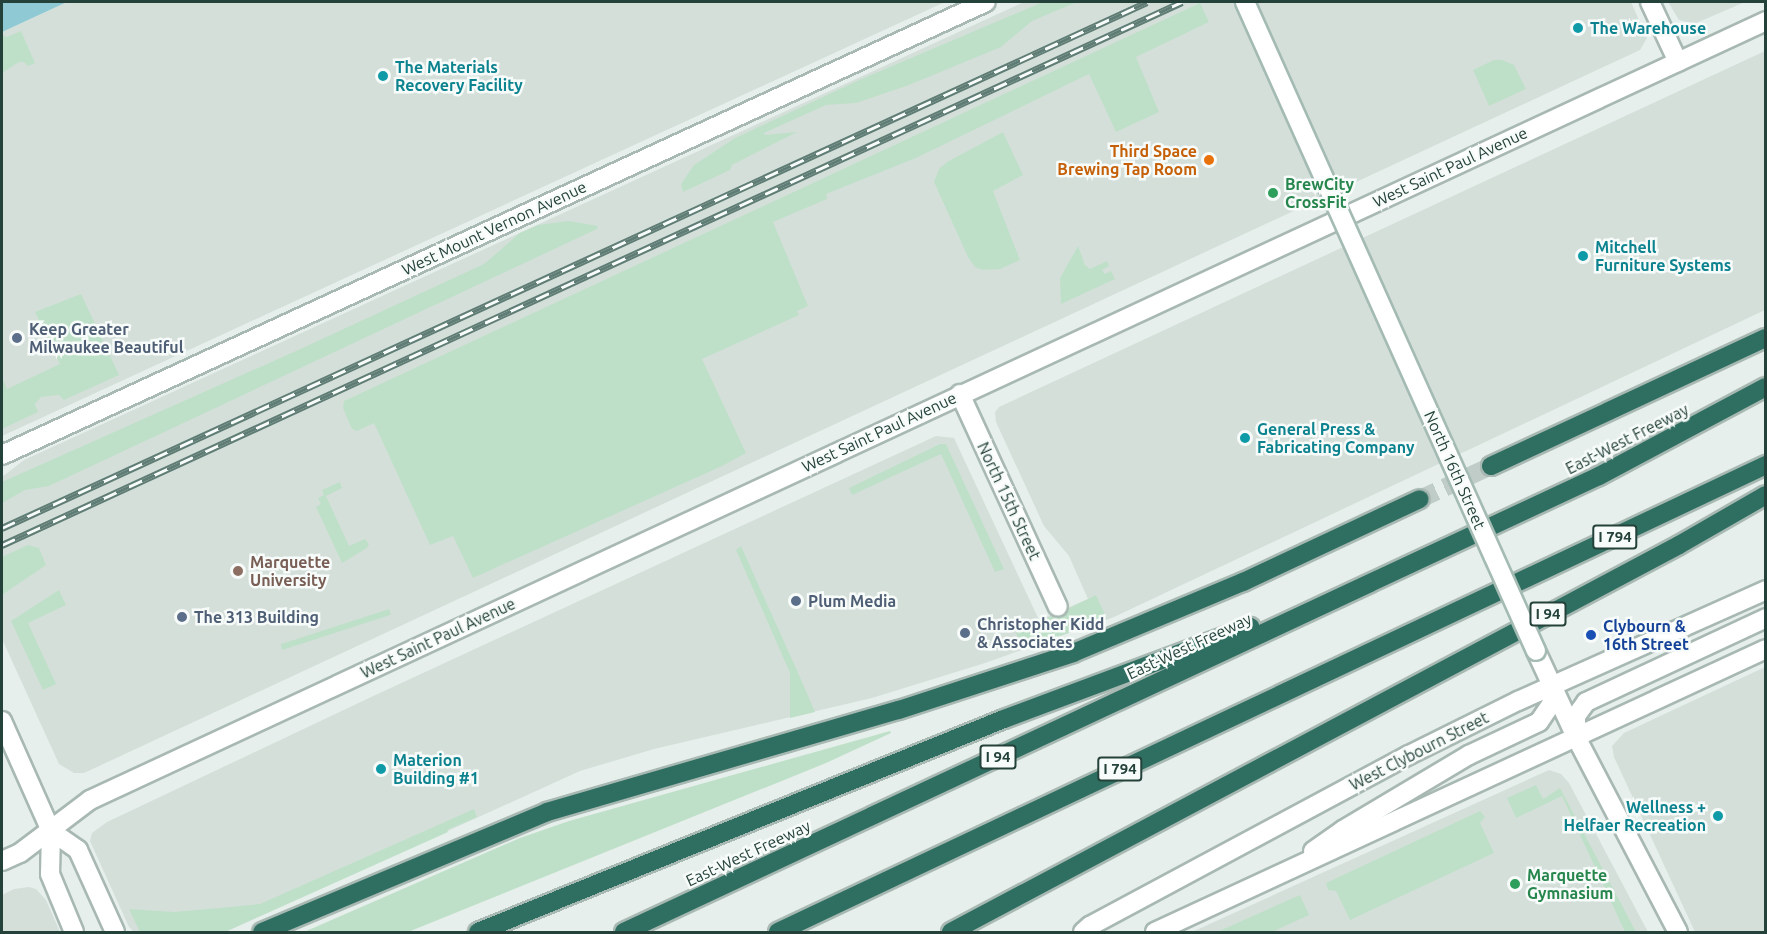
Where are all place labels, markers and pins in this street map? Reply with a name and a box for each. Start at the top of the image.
place label: The Warehouse [1590,18,1706,38]
marker: The Warehouse [1571,21,1585,35]
place label: The Materials Recovery Facility [395,57,523,95]
marker: The Materials Recovery Facility [376,69,390,83]
place label: Third Space Brewing Tap Room [1057,141,1197,179]
marker: Third Space Brewing Tap Room [1202,153,1216,167]
place label: BrewCity CrossFit [1285,174,1354,212]
marker: BrewCity CrossFit [1266,186,1280,200]
place label: Mitchell Furniture Systems [1595,237,1731,275]
marker: Mitchell Furniture Systems [1576,249,1590,263]
place label: Keep Greater Milwaukee Beautiful [29,319,184,357]
marker: Keep Greater Milwaukee Beautiful [10,331,24,345]
place label: General Press & Fabricating Company [1257,419,1414,457]
marker: General Press & Fabricating Company [1238,431,1252,445]
place label: Marquette University [250,552,330,590]
marker: Marquette University [231,564,245,578]
place label: Plum Media [808,591,896,611]
marker: Plum Media [789,594,803,608]
place label: The 313 Building [194,607,319,627]
marker: The 313 Building [175,610,189,624]
place label: Christopher Kidd & Associates [977,614,1104,652]
place label: Clybourn & 16th Street [1603,616,1689,654]
marker: Christopher Kidd & Associates [958,626,972,640]
marker: Clybourn & 16th Street [1584,628,1598,642]
place label: Materion Building #1 [393,750,479,788]
marker: Materion Building #1 [374,762,388,776]
place label: Wellness + Helfaer Recreation [1564,797,1706,835]
marker: Wellness + Helfaer Recreation [1711,809,1725,823]
place label: Marquette Gymnasium [1527,865,1613,903]
marker: Marquette Gymnasium [1508,877,1522,891]

